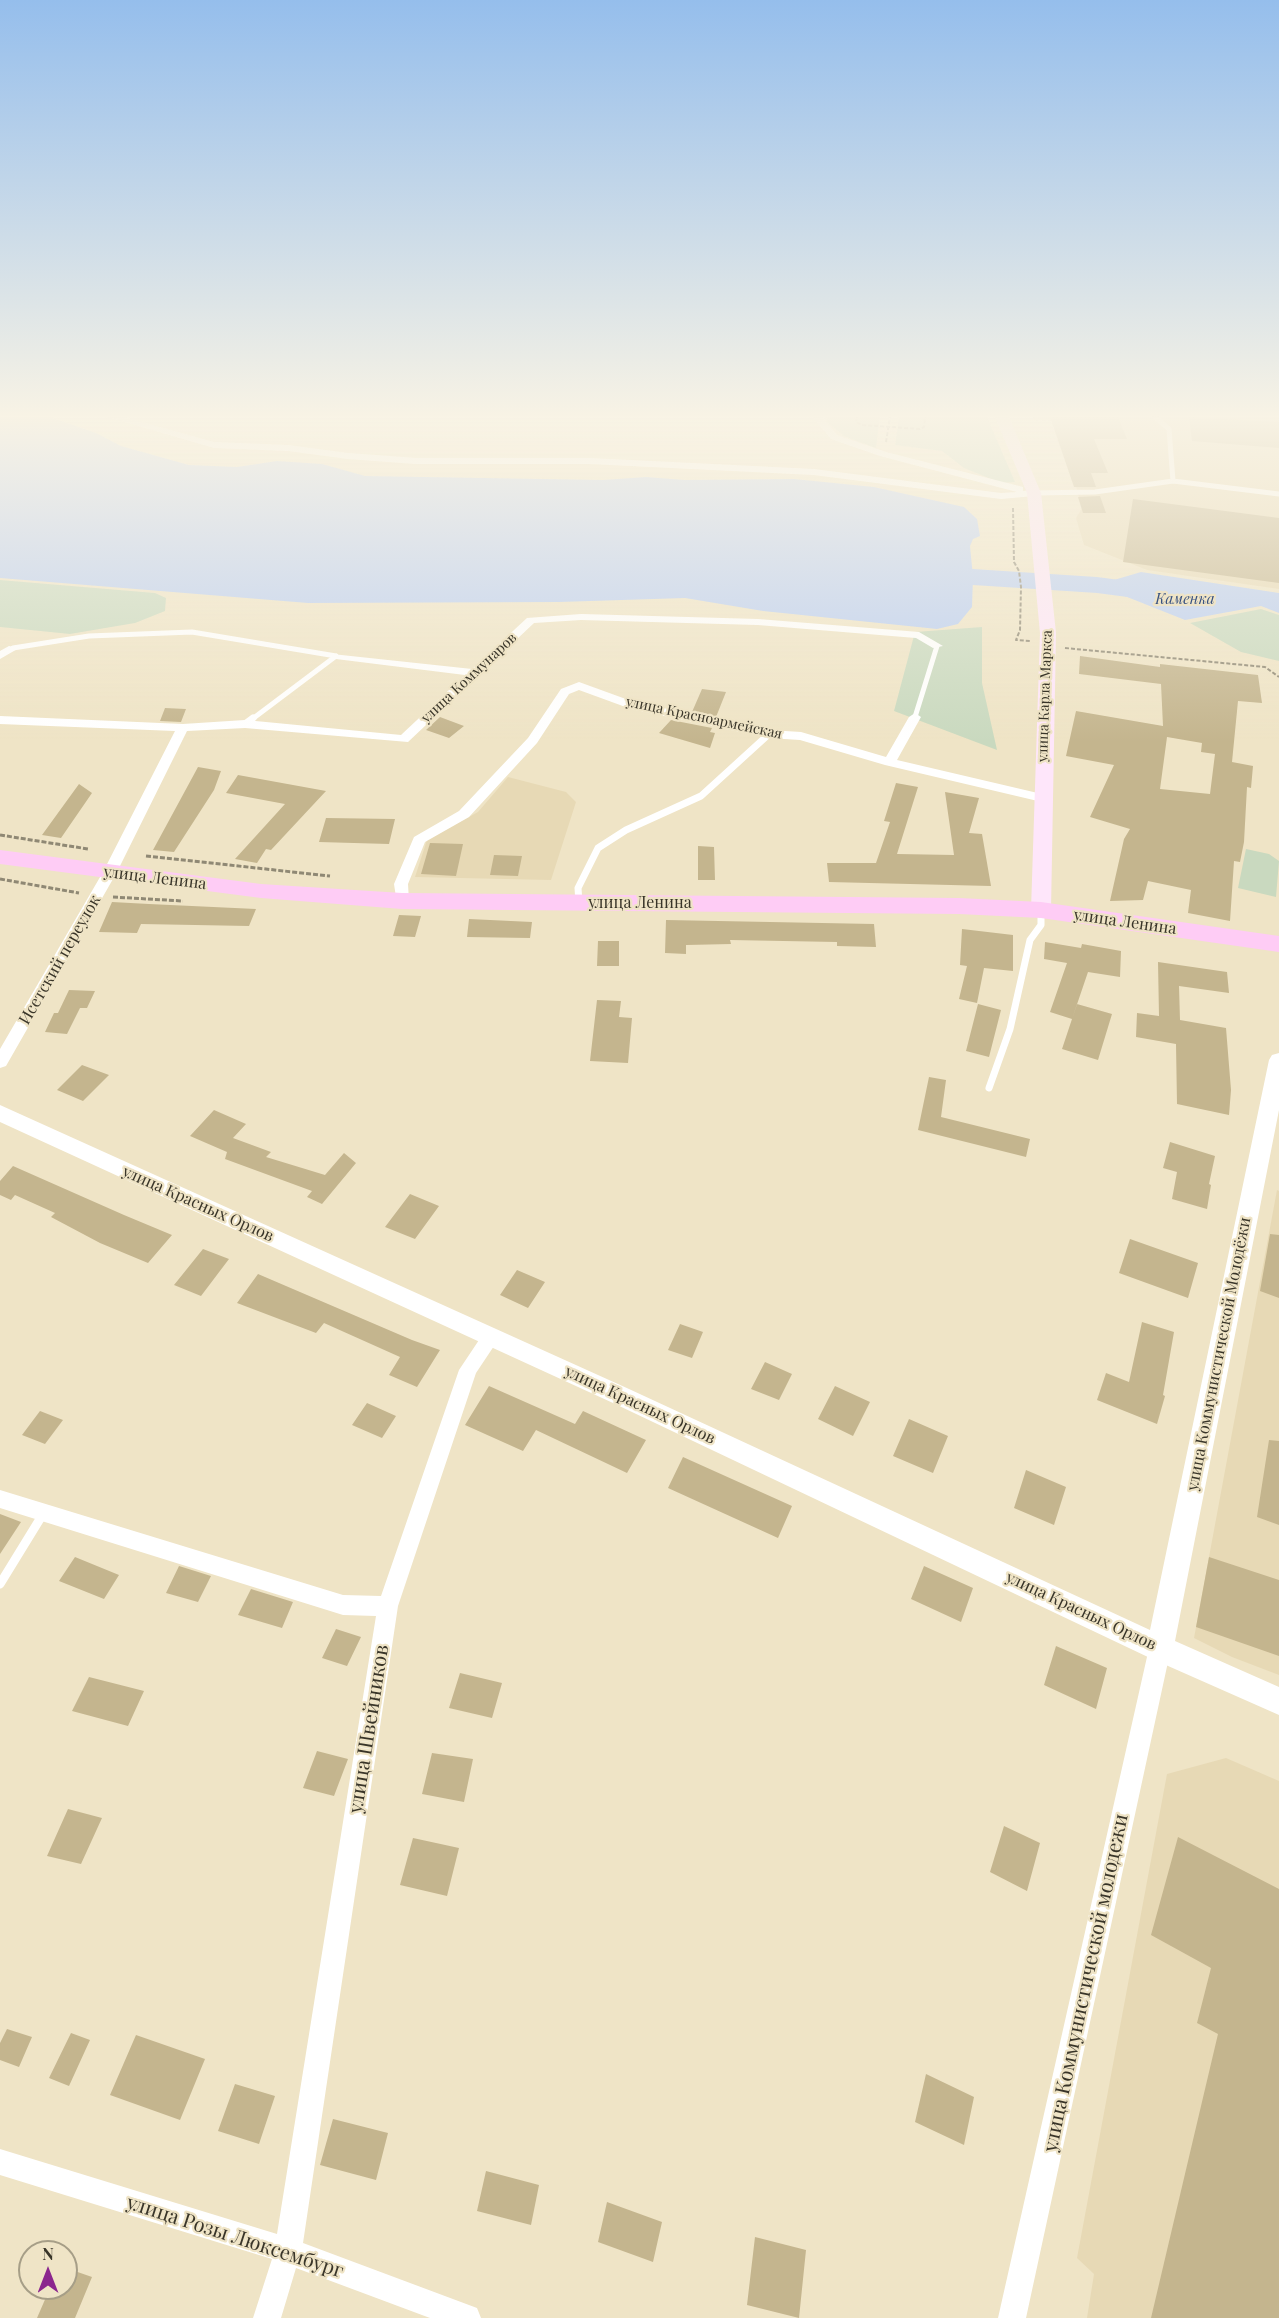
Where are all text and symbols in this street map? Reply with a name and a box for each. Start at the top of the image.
water label: Каменка [1155,590,1215,608]
street label: улица Коммунаров [418,630,520,726]
street label: улица Карла Маркса [1034,630,1056,762]
street label: улица Красноармейская [624,693,784,743]
street label: улица Ленина [102,862,208,894]
street label: Исетский переулок [15,892,105,1028]
street label: улица Ленина [588,893,692,913]
street label: улица Ленина [1072,905,1178,939]
street label: улица Красных Орлов [119,1162,277,1246]
street label: улица Коммунистической Молодёжи [1183,1216,1255,1492]
street label: улица Красных Орлов [562,1362,718,1448]
street label: улица Красных Орлов [1003,1568,1159,1654]
street label: улица Швейников [344,1643,394,1815]
street label: улица Коммунистической молодежи [1038,1812,1134,2154]
street label: улица Розы Люксембург [123,2191,347,2283]
north arrow [18,2240,78,2300]
text: N [42,2243,54,2264]

